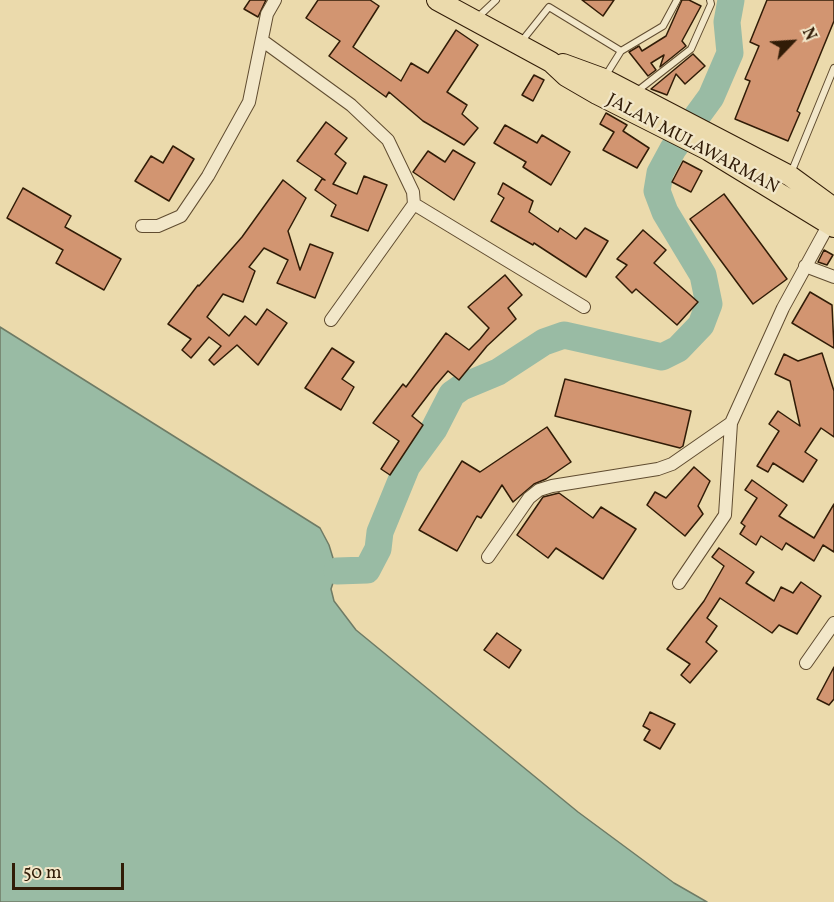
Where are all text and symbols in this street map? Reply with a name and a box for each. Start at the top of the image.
north arrow [762,12,822,72]
text: N [796,24,821,44]
street label: JALAN MULAWARMAN [602,90,782,200]
scale bar [15,851,128,889]
text: 50 m [23,861,62,886]

